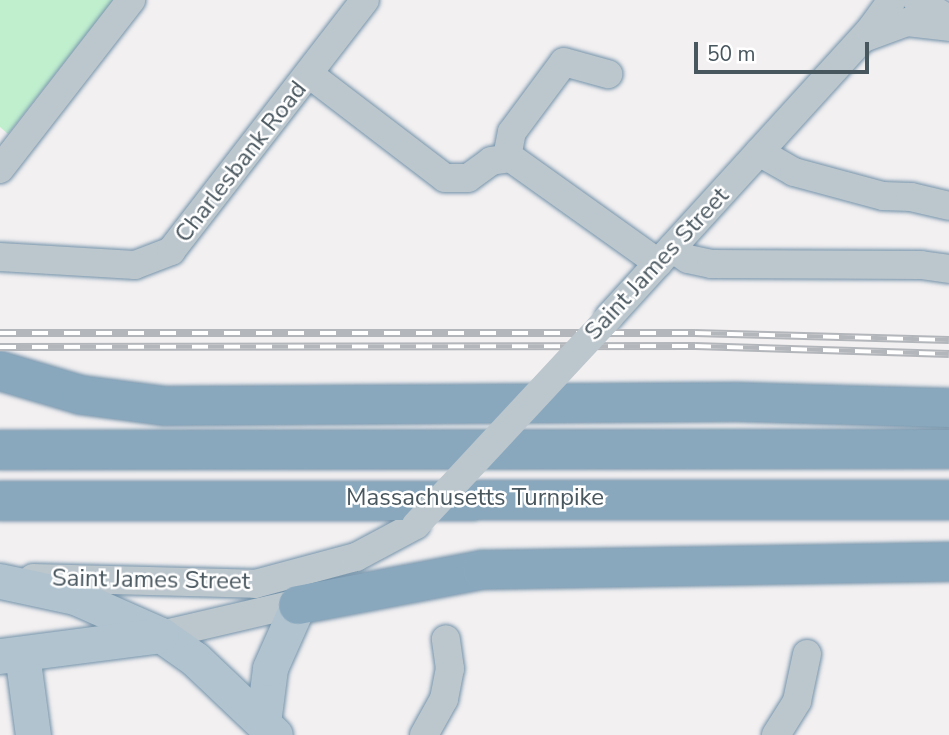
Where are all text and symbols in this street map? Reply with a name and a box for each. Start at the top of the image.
scale bar [697,28,872,72]
text: 50 m [707,40,756,68]
street label: Charlesbank Road [169,76,313,248]
street label: Saint James Street [579,182,735,346]
street label: Massachusetts Turnpike [346,484,604,512]
street label: Saint James Street [52,564,250,596]

